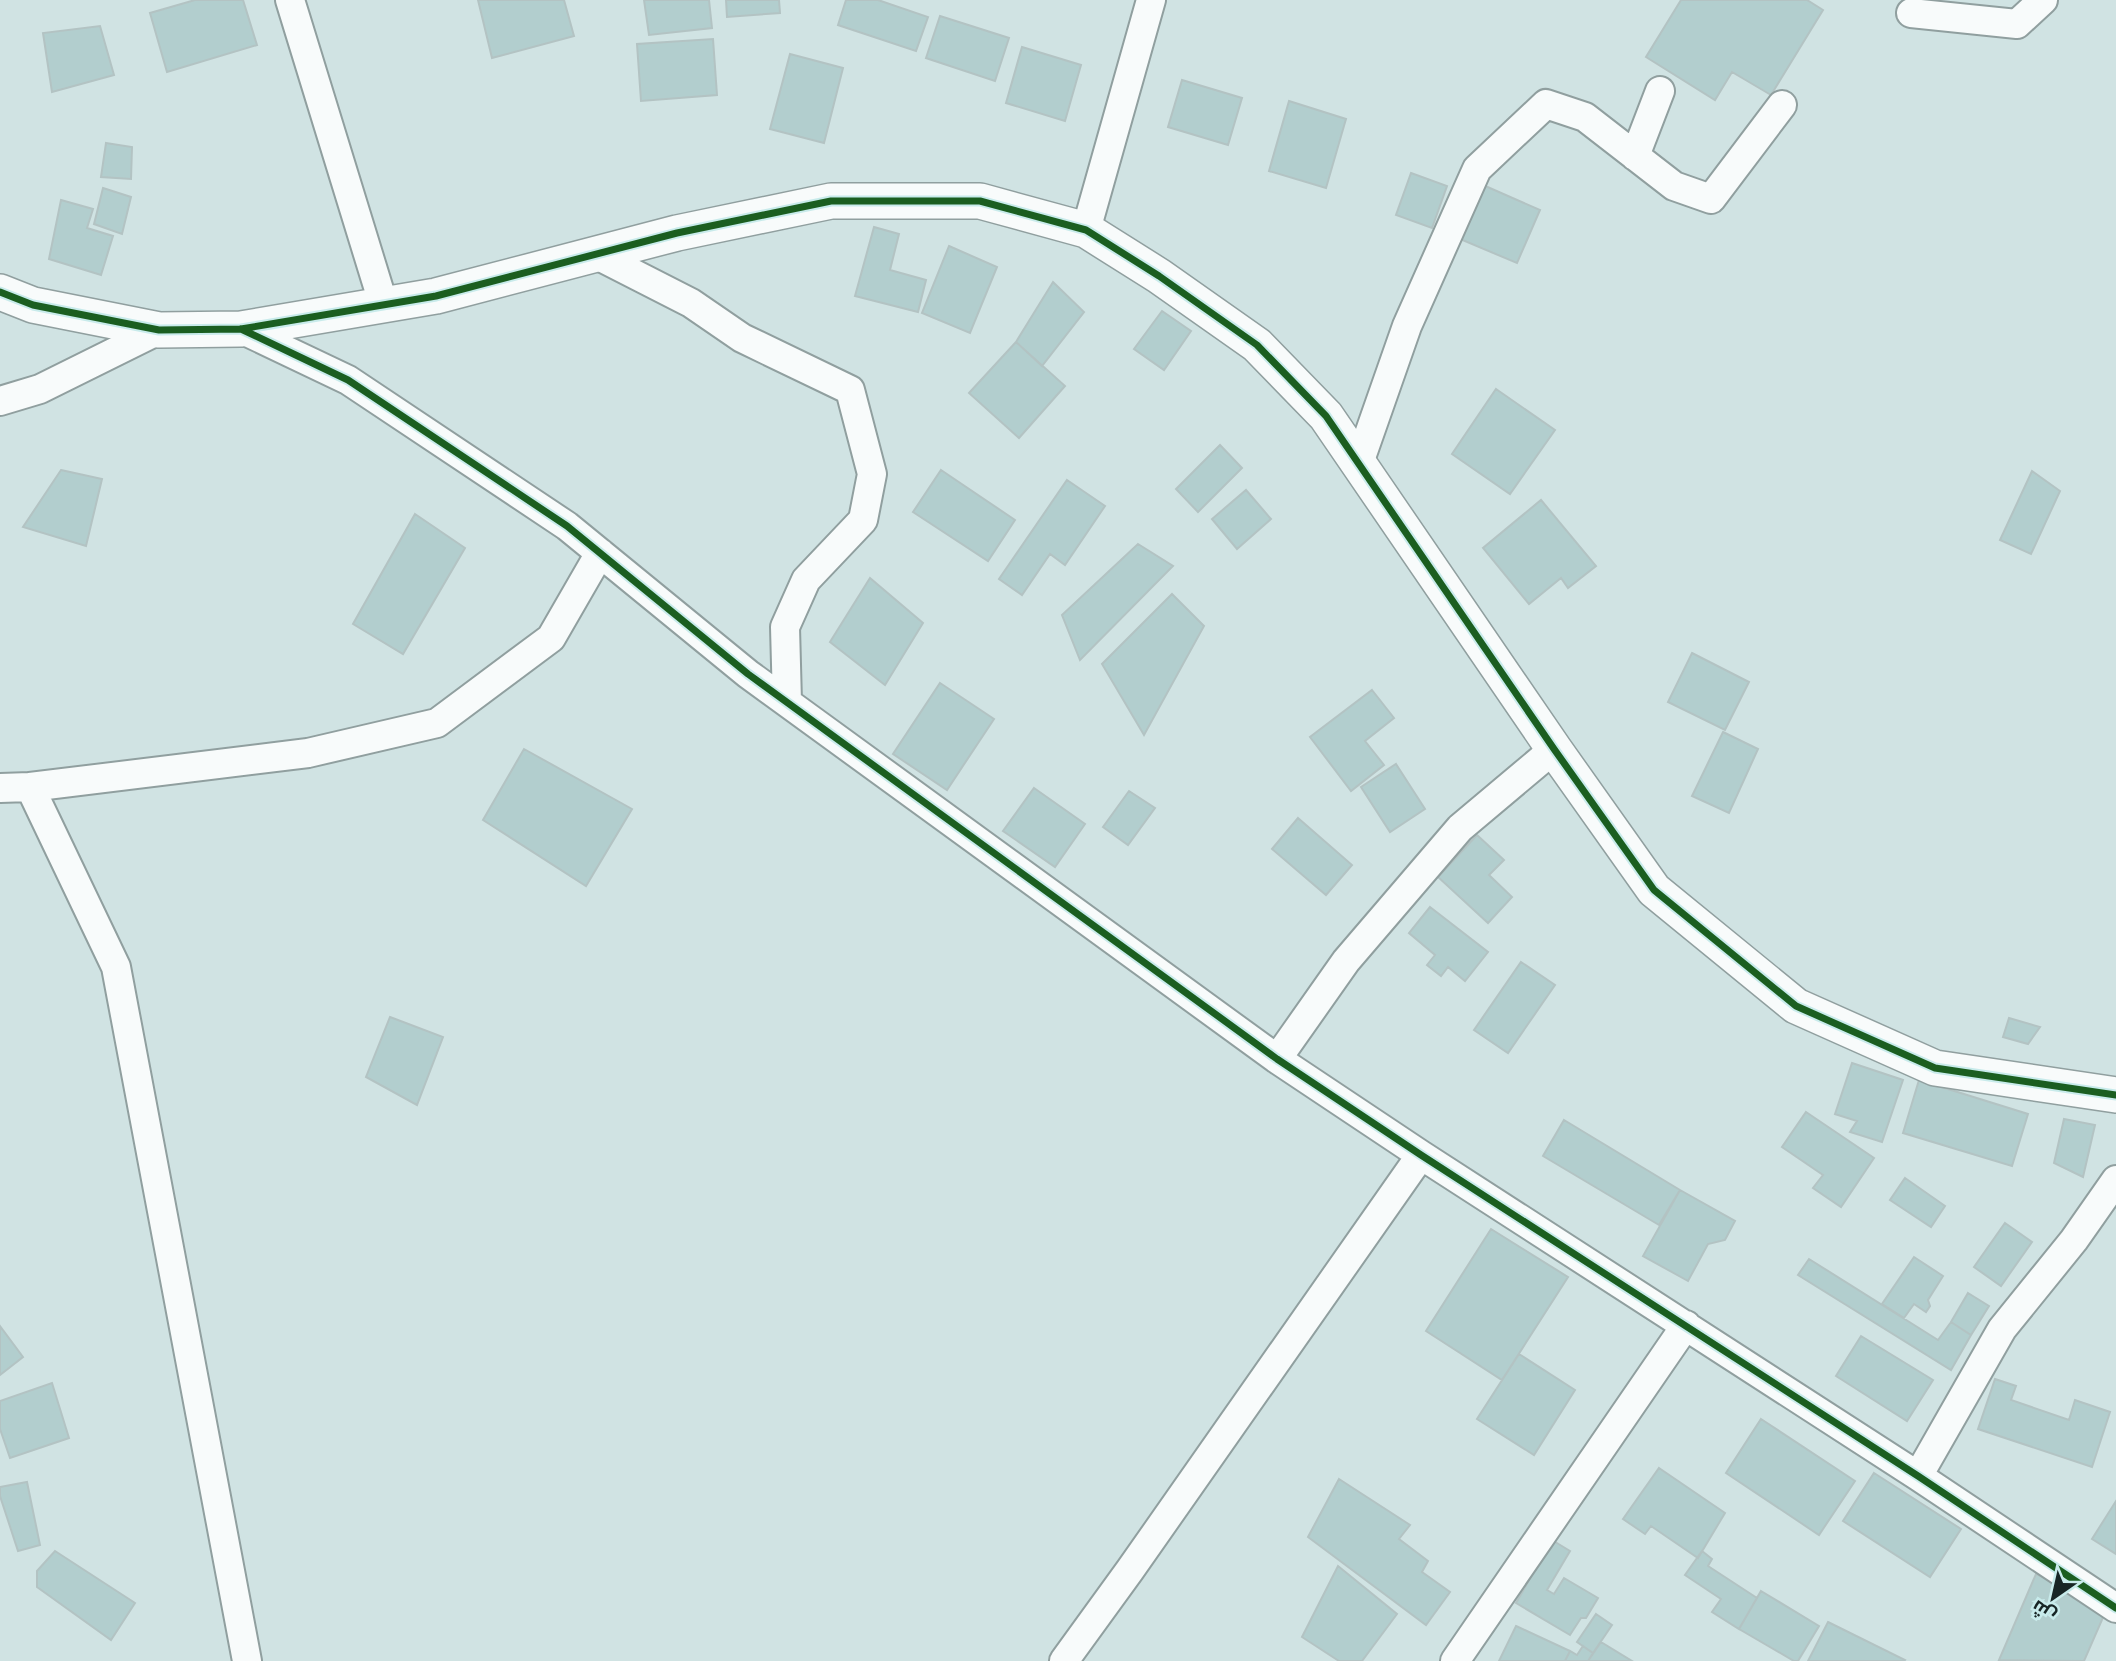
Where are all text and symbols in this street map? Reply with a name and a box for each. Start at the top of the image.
north arrow [2018,1563,2088,1633]
text: ش [2027,1595,2060,1629]

